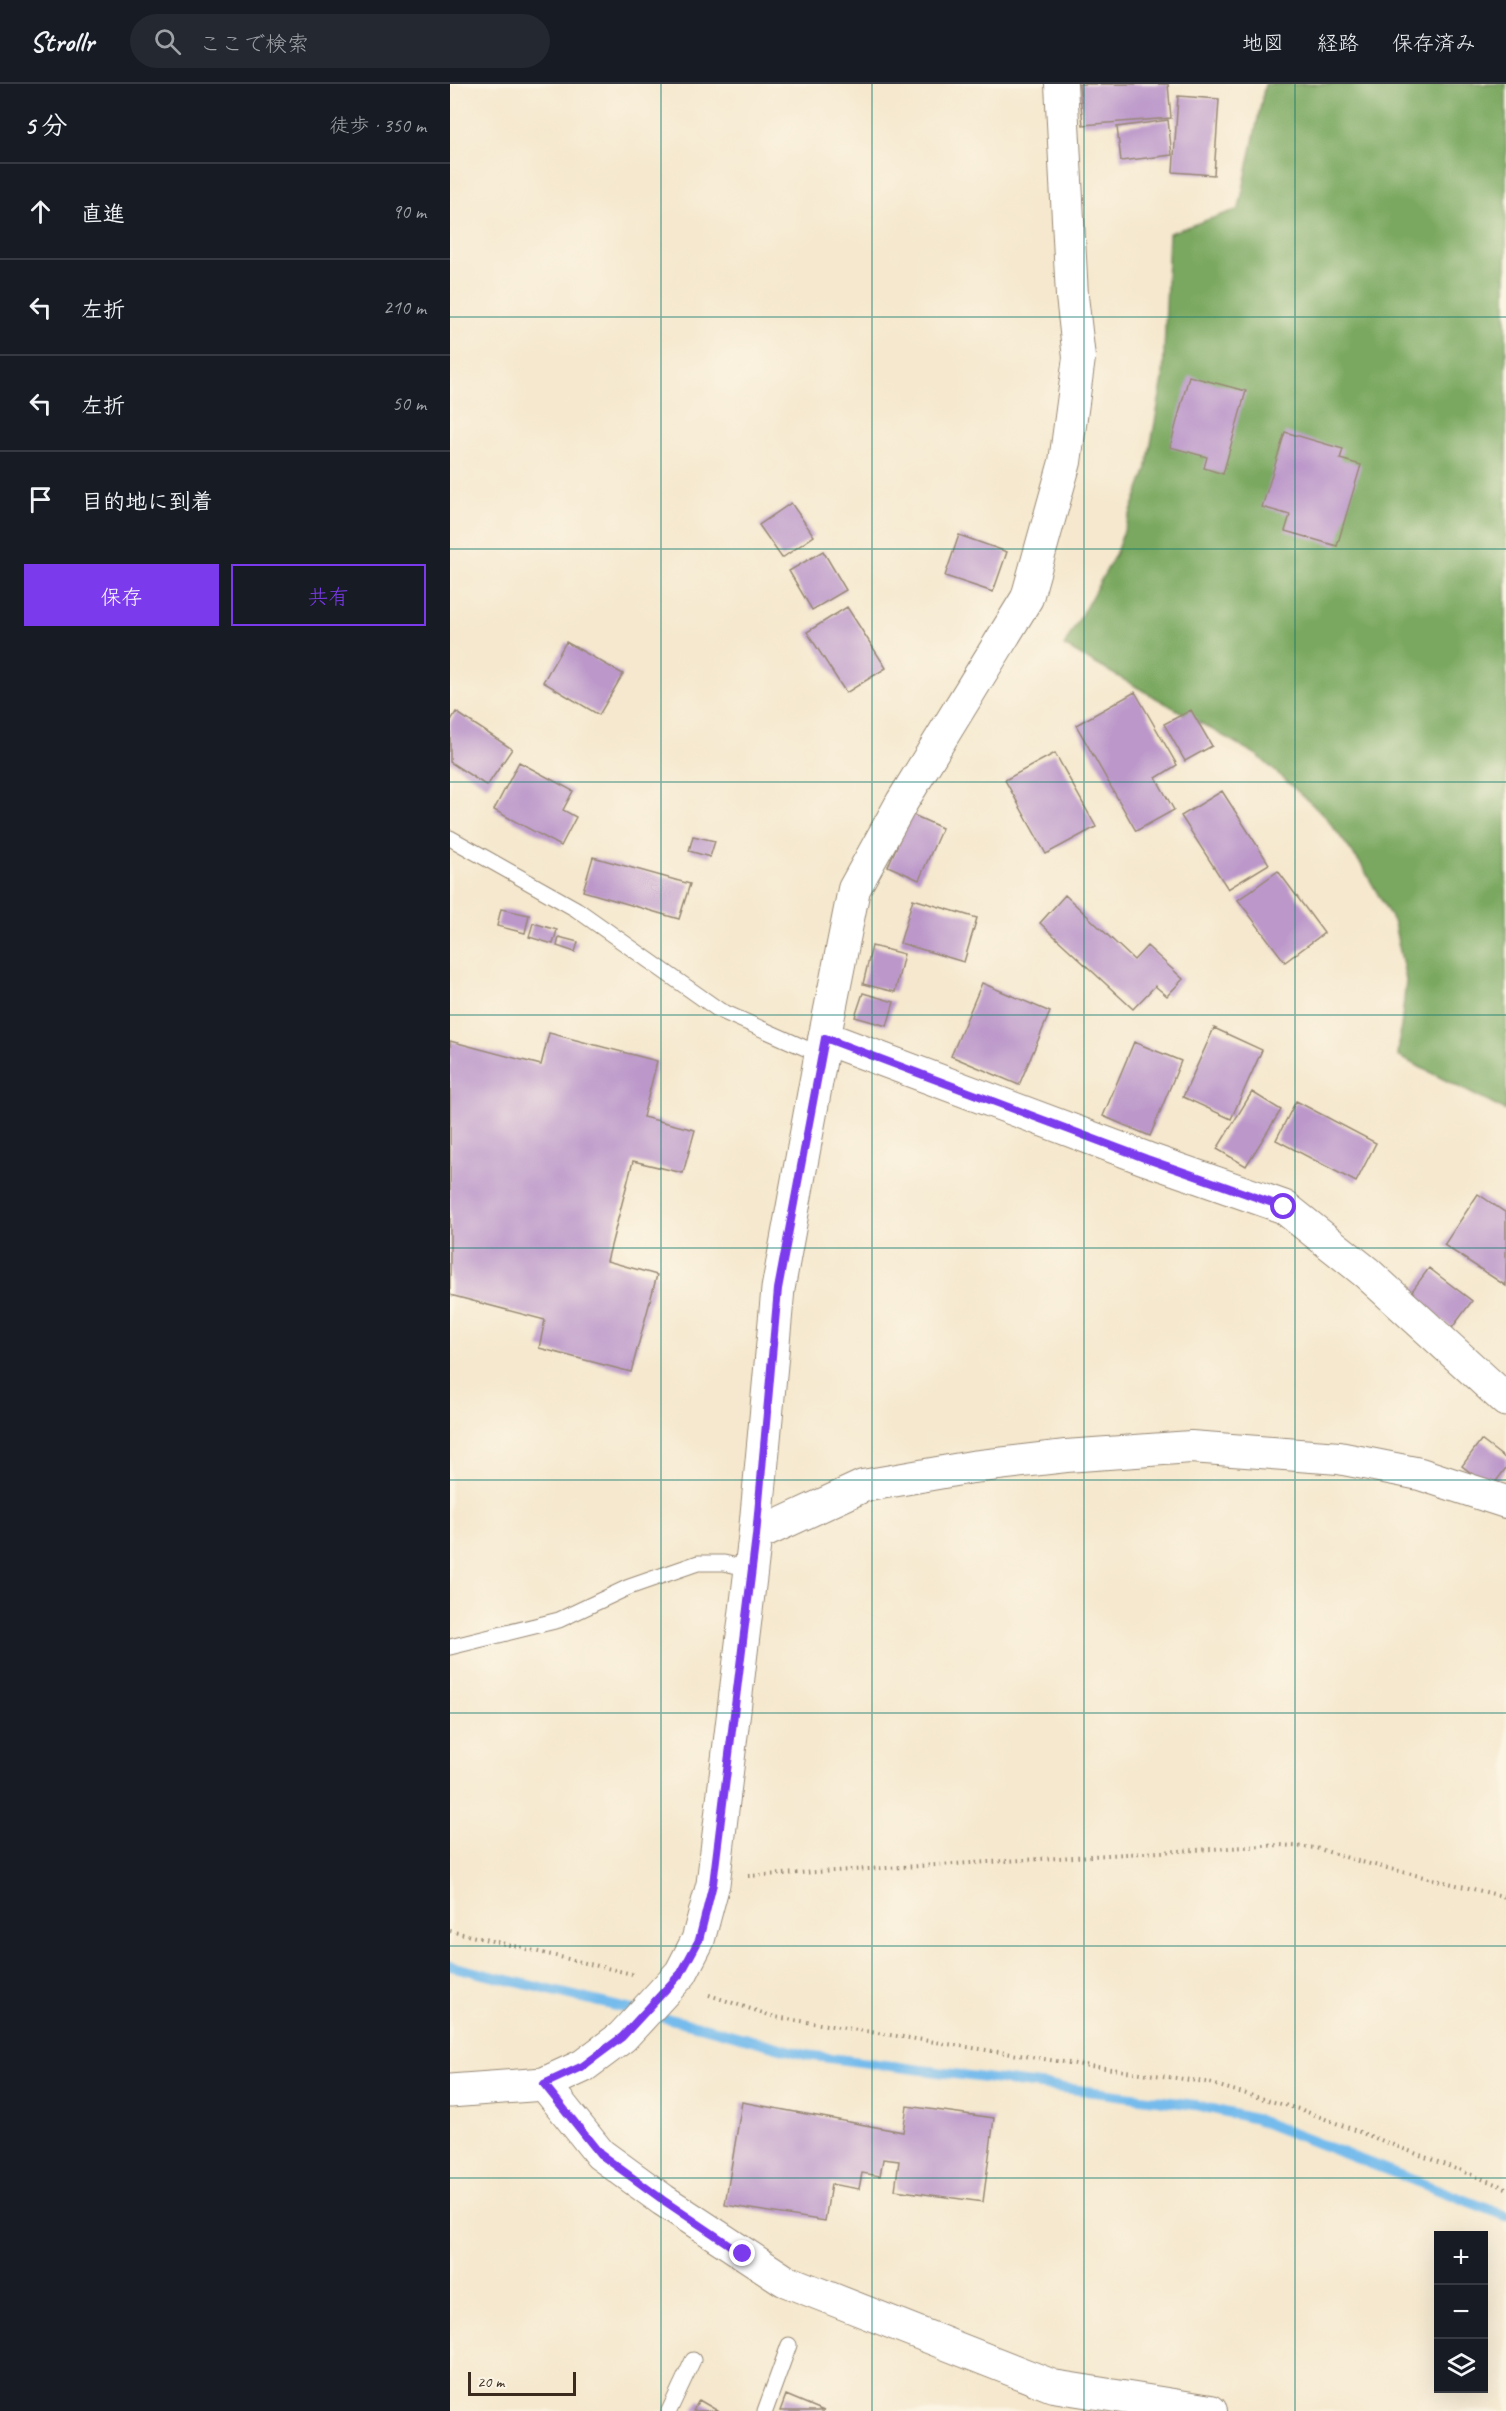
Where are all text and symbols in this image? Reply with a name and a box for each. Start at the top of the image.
search box [130,14,550,68]
text: Strollr [30,24,94,59]
icon: search [151,25,184,58]
text: ここで検索 [199,30,309,58]
text: 地図 [1242,30,1284,56]
text: 経路 [1317,30,1359,56]
text: 保存済み [1392,30,1476,56]
text: 5 分 [24,109,68,142]
text: 徒歩 · 350 m [330,113,426,138]
icon: ahead [24,195,57,228]
text: 90 m [392,199,426,224]
text: 直進 [81,200,125,228]
icon: left [24,291,57,324]
text: 210 m [383,295,426,320]
text: 左折 [81,296,125,324]
icon: left [24,387,57,420]
text: 50 m [392,391,426,416]
text: 左折 [81,392,125,420]
icon: arrive [24,483,57,516]
text: 目的地に到着 [81,488,213,516]
button: 保存 [24,564,219,626]
button: 共有 [231,564,426,626]
route start [1270,1193,1296,1219]
map controls [1434,2231,1488,2393]
button: + [1434,2231,1488,2285]
route end [729,2240,755,2266]
button: − [1434,2285,1488,2339]
button: layers [1434,2339,1488,2393]
scale bar [468,2369,576,2396]
text: 20 m [477,2372,504,2392]

